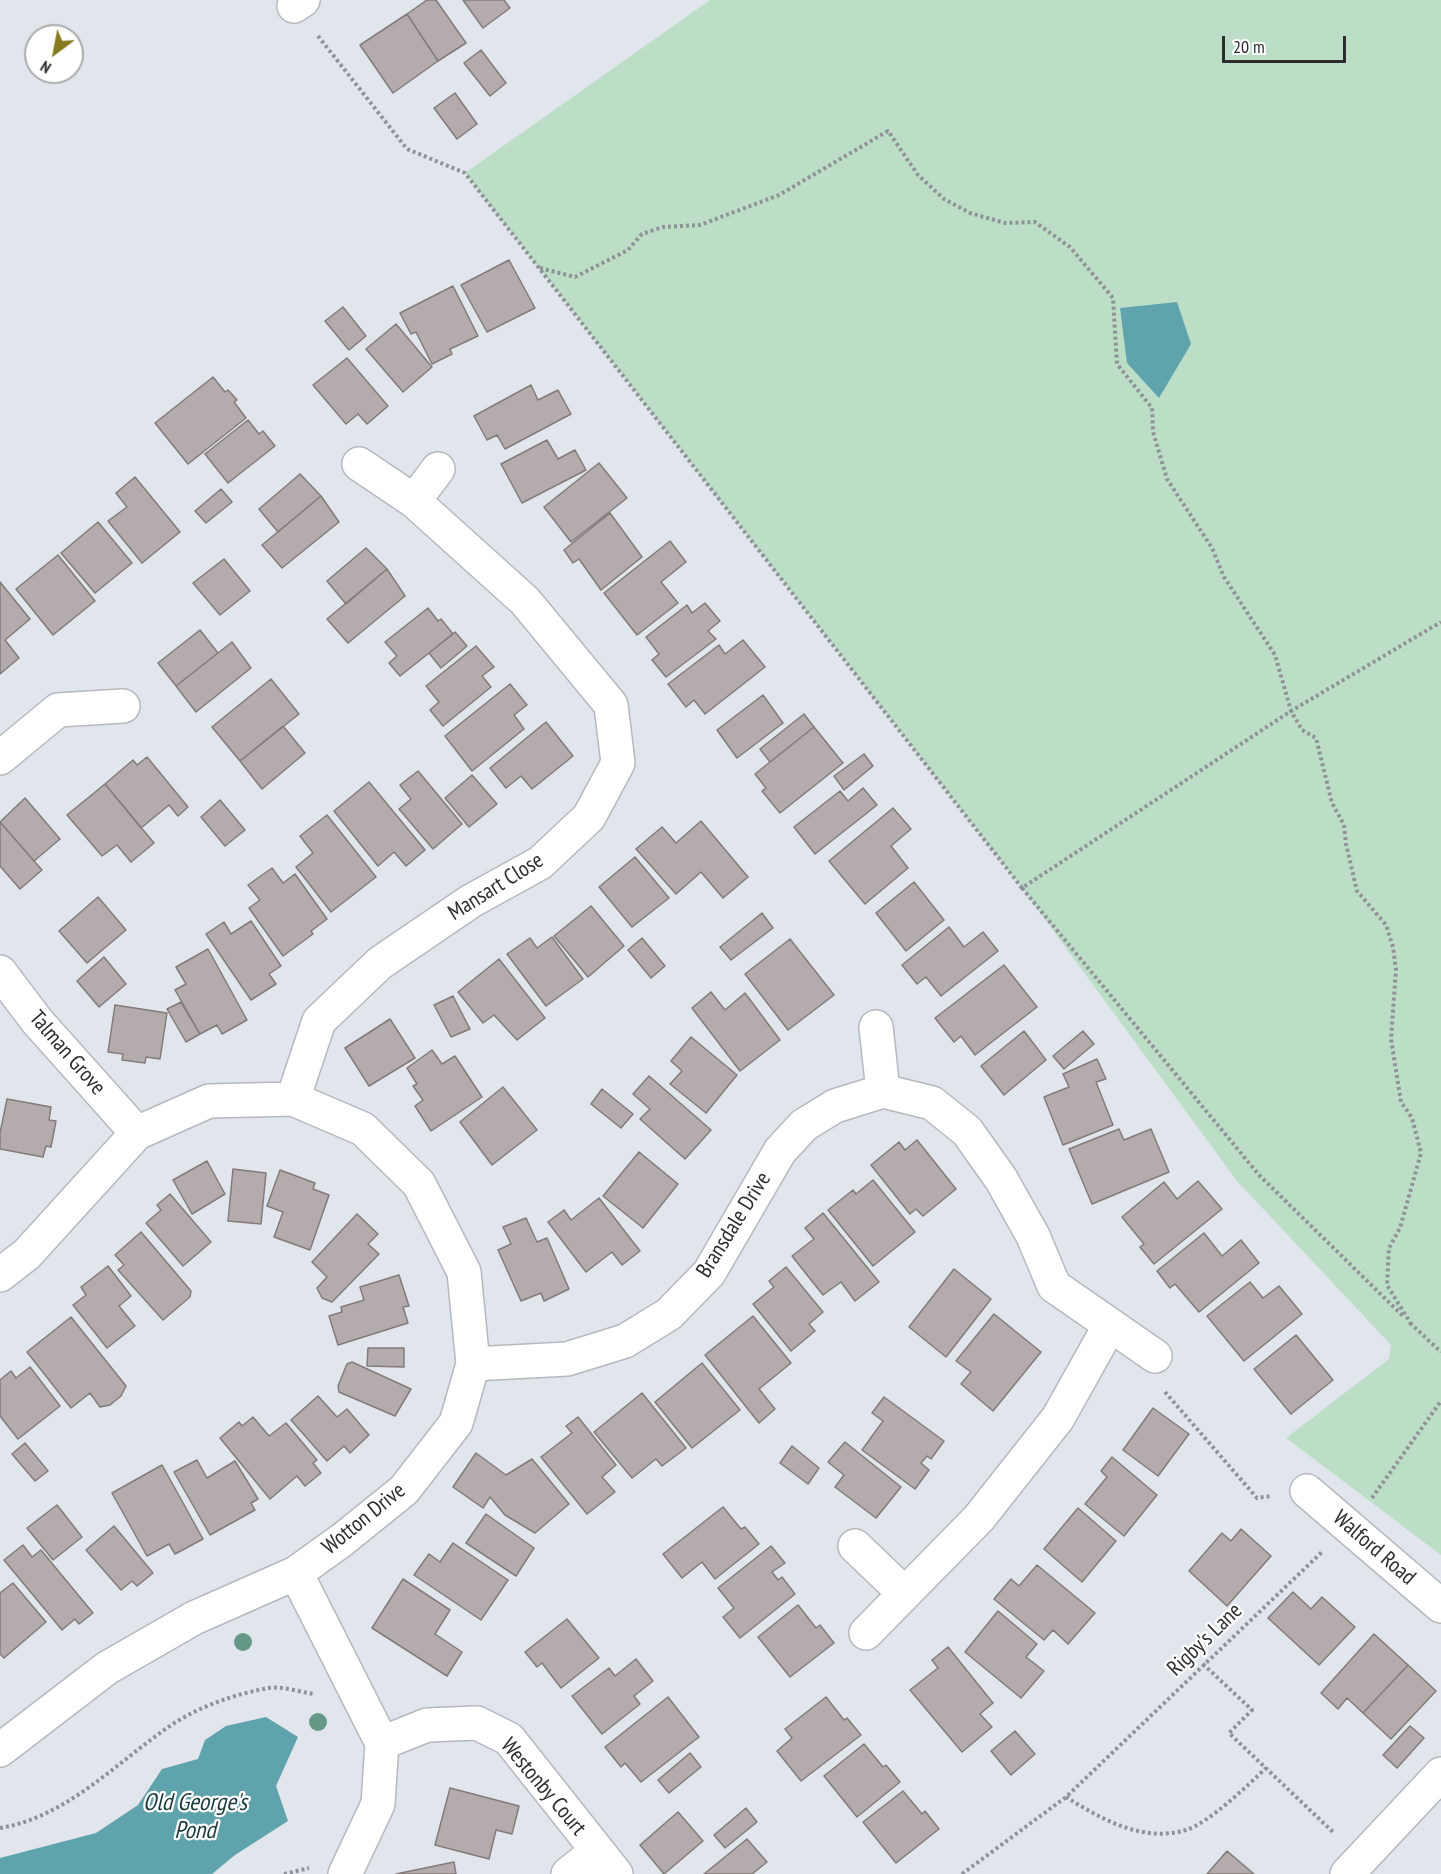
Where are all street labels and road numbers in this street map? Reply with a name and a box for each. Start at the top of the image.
street label: Mansart Close [444,847,548,927]
street label: Talman Grove [23,1005,111,1101]
street label: Bransdale Drive [691,1167,777,1283]
street label: Wotton Drive [317,1478,411,1560]
street label: Walford Road [1327,1505,1421,1591]
street label: Rigby's Lane [1162,1598,1248,1682]
street label: Westonby Court [495,1733,591,1841]

